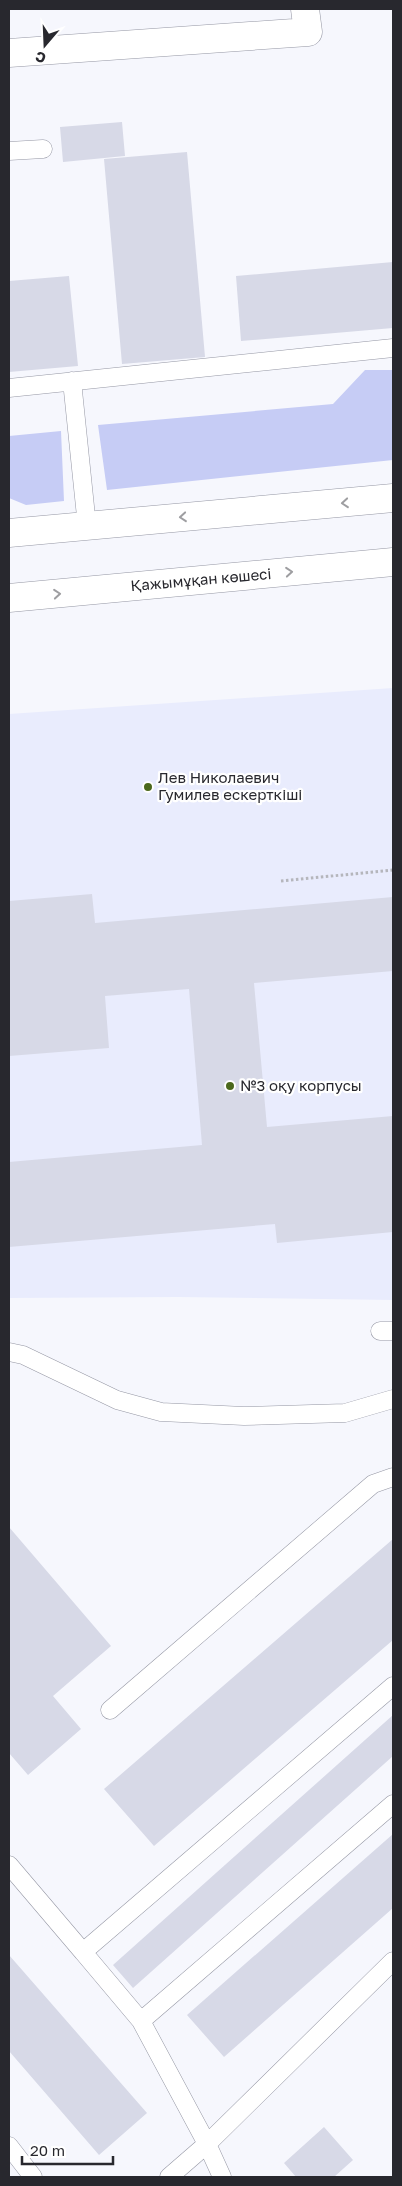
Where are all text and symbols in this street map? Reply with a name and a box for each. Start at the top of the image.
north arrow [20,20,70,70]
text: С [33,48,48,67]
one-way arrow [340,497,348,508]
one-way arrow [179,511,187,522]
street label: Қажымұқан көшесі [130,564,272,595]
one-way arrow [285,567,293,578]
one-way arrow [54,589,62,600]
place label: Лев Николаевич Гумилев ескерткіші [158,768,302,803]
marker: Лев Николаевич Гумилев ескерткіші [142,781,154,793]
place label: №3 оқу корпусы [240,1076,362,1094]
marker: №3 оқу корпусы [224,1080,236,1092]
scale bar [22,2134,114,2166]
text: 20 m [30,2141,65,2159]

